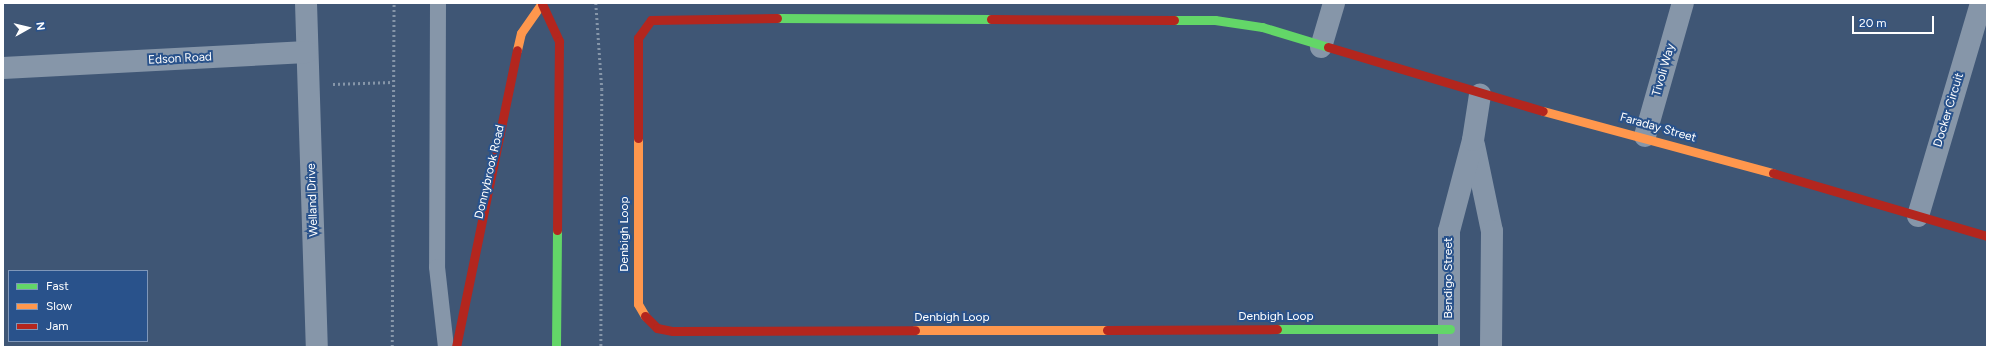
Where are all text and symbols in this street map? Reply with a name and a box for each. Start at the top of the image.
north arrow [8,8,48,48]
scale bar [1854,8,1936,34]
text: 20 m [1859,16,1887,30]
text: N [33,21,47,31]
street label: Tivoli Way [1650,42,1678,98]
street label: Edson Road [148,50,212,68]
street label: Docker Circuit [1931,71,1967,149]
street label: Faraday Street [1618,110,1698,146]
street label: Donnybrook Road [472,123,508,221]
street label: Welland Drive [305,163,321,237]
street label: Denbigh Loop [618,196,632,272]
street label: Bendigo Street [1442,238,1456,318]
legend [8,270,148,342]
text: Fast [46,279,69,293]
text: Slow [46,299,72,313]
street label: Denbigh Loop [1238,310,1314,324]
street label: Denbigh Loop [914,311,990,325]
text: Jam [46,319,69,333]

